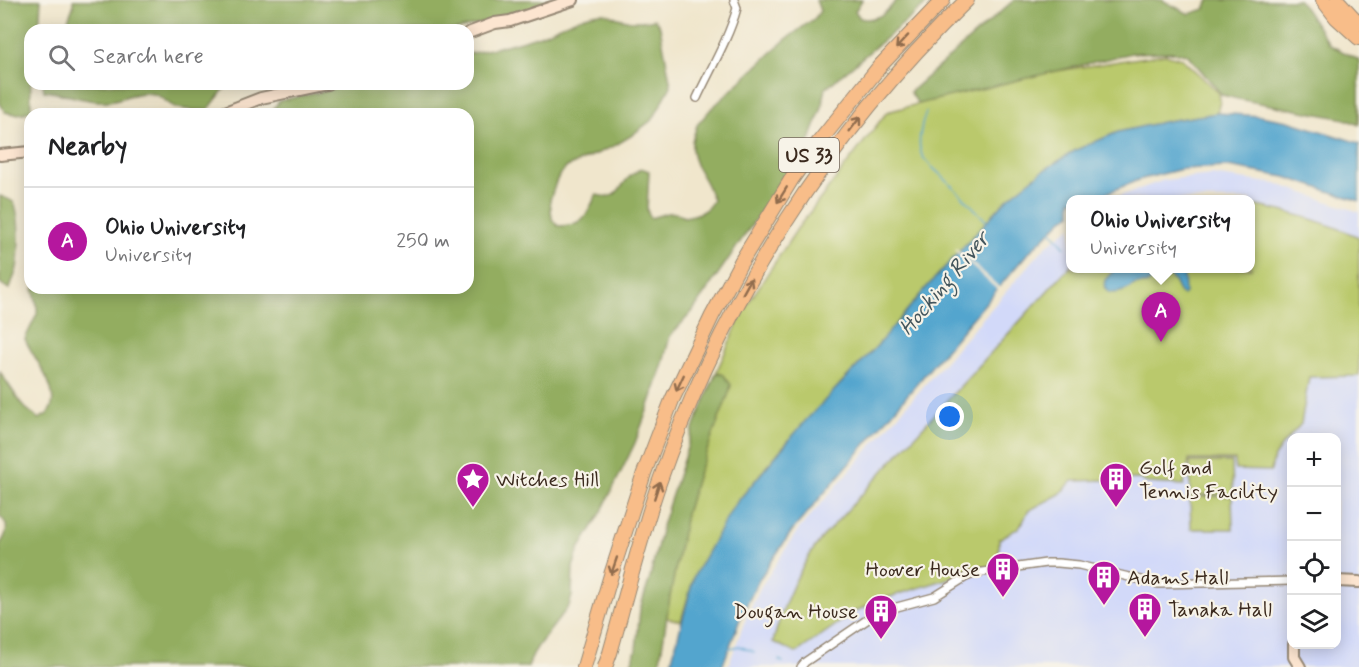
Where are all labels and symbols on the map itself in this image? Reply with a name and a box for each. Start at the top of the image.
one-way arrow [895,35,909,50]
one-way arrow [849,117,862,133]
road number: US 33 [779,138,839,172]
one-way arrow [775,186,787,203]
water label: Hocking River [893,225,1000,344]
one-way arrow [741,278,753,295]
pin: A [1142,292,1180,342]
one-way arrow [673,373,685,391]
your location [935,402,964,431]
place label: Golf and Tennis Facility [1139,454,1278,506]
place icon: Witches Hill [455,461,491,508]
building icon: Golf and Tennis Facility [1098,461,1134,508]
place label: Witches Hill [496,466,599,494]
one-way arrow [652,481,663,500]
building icon: Hoover House [985,551,1021,598]
one-way arrow [607,556,618,575]
place label: Hoover House [865,556,980,584]
building icon: Adams Hall [1086,559,1122,606]
place label: Adams Hall [1127,564,1228,592]
building icon: Tanaka Hall [1127,591,1163,638]
building icon: Dougan House [863,593,899,640]
place label: Tanaka Hall [1168,596,1272,624]
place label: Dougan House [733,598,858,628]

